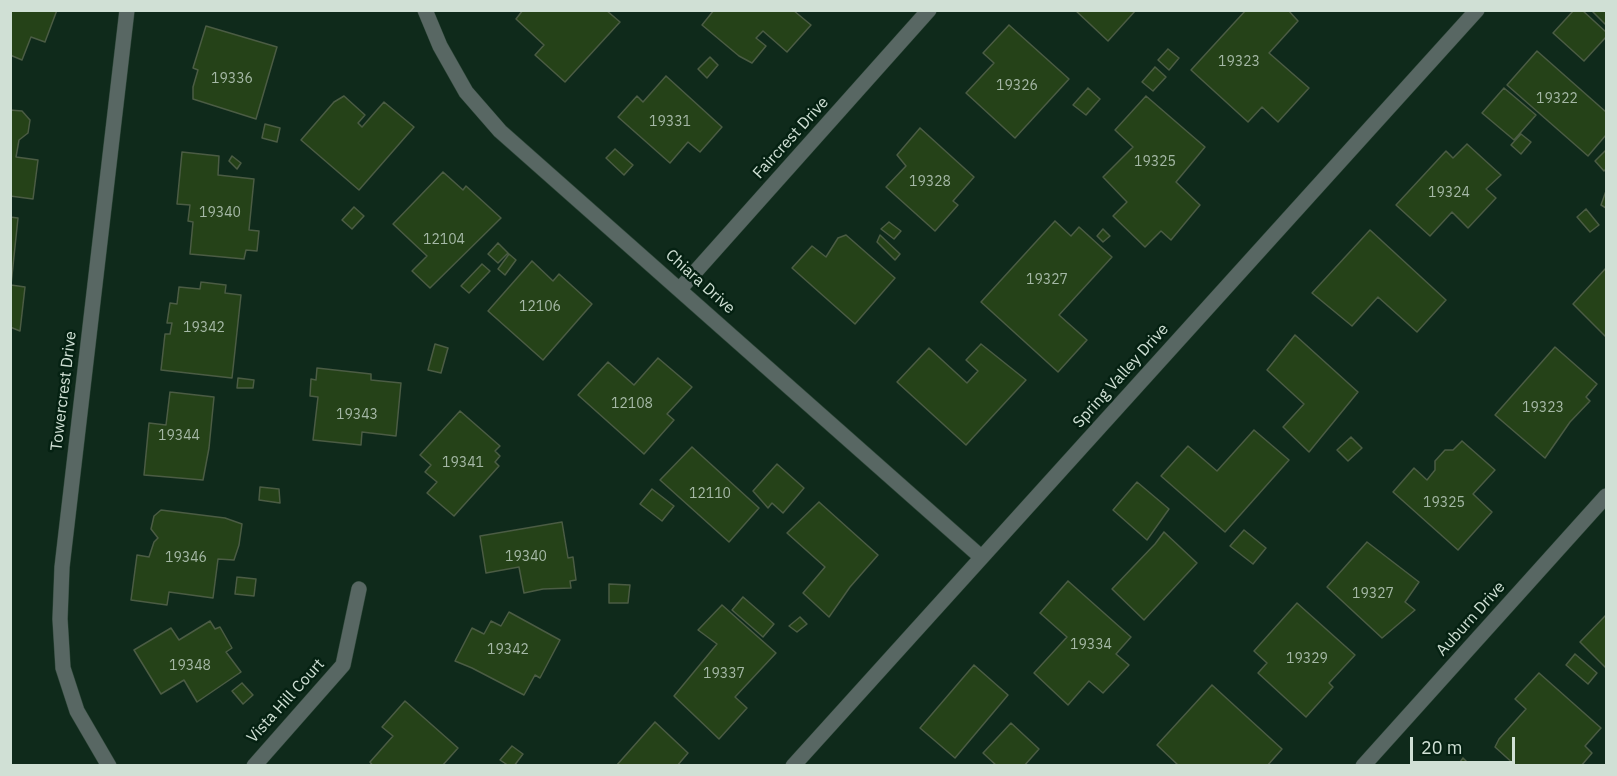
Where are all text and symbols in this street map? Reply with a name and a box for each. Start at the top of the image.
house number: 19323 [1218,54,1260,70]
house number: 19336 [211,71,253,87]
house number: 19326 [996,78,1038,94]
house number: 19322 [1536,91,1578,107]
street label: Faircrest Drive [749,93,833,183]
house number: 19331 [649,114,691,130]
house number: 19325 [1134,154,1176,170]
house number: 19328 [909,174,951,190]
house number: 19324 [1428,185,1470,201]
house number: 19340 [199,205,241,221]
house number: 12104 [423,232,465,248]
street label: Chiara Drive [661,246,739,318]
house number: 19327 [1026,272,1068,288]
house number: 12106 [519,299,561,315]
house number: 19342 [183,320,225,336]
street label: Spring Valley Drive [1069,320,1173,432]
street label: Towercrest Drive [47,330,81,452]
house number: 12108 [611,396,653,412]
house number: 19323 [1522,400,1564,416]
house number: 19343 [336,407,378,423]
house number: 19344 [158,428,200,444]
house number: 19341 [442,455,484,471]
house number: 12110 [689,486,731,502]
house number: 19325 [1423,495,1465,511]
house number: 19340 [505,549,547,565]
house number: 19346 [165,550,207,566]
street label: Auburn Drive [1433,578,1509,660]
house number: 19327 [1352,586,1394,602]
house number: 19334 [1070,637,1112,653]
house number: 19342 [487,642,529,658]
house number: 19329 [1286,651,1328,667]
street label: Vista Hill Court [243,655,329,747]
house number: 19348 [169,658,211,674]
house number: 19337 [703,666,745,682]
scale bar [1413,725,1518,763]
text: 20 m [1421,736,1463,759]

